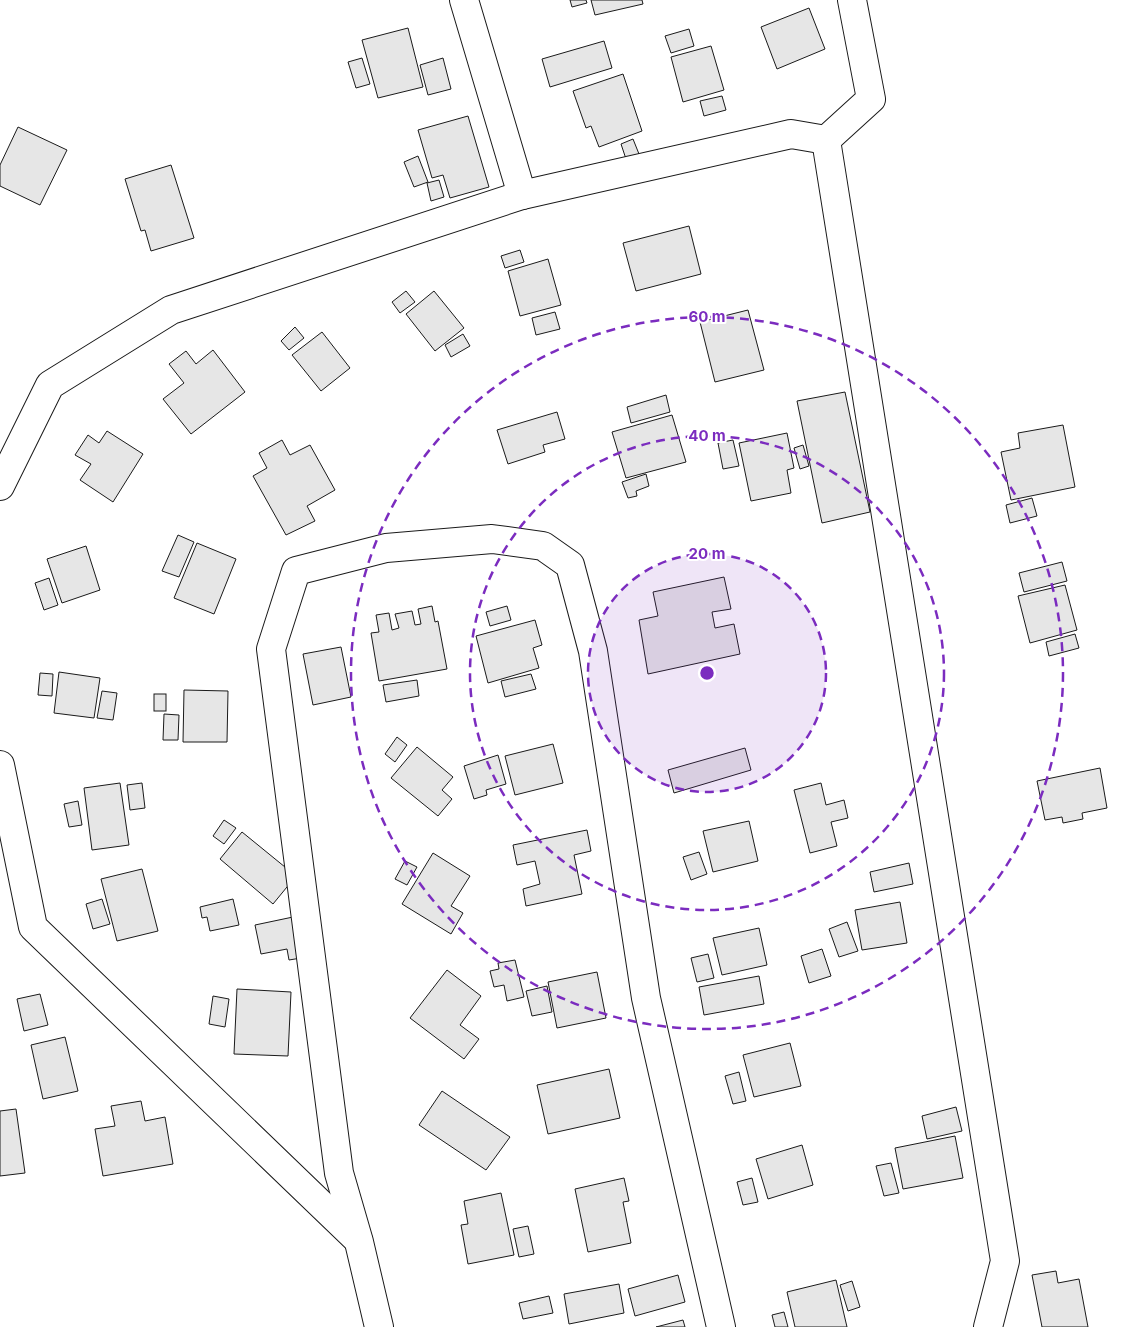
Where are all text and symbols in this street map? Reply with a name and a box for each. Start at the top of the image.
text: 60 m [688,307,726,326]
text: 40 m [688,426,726,445]
text: 20 m [689,544,725,563]
centre of rings [698,664,716,682]

